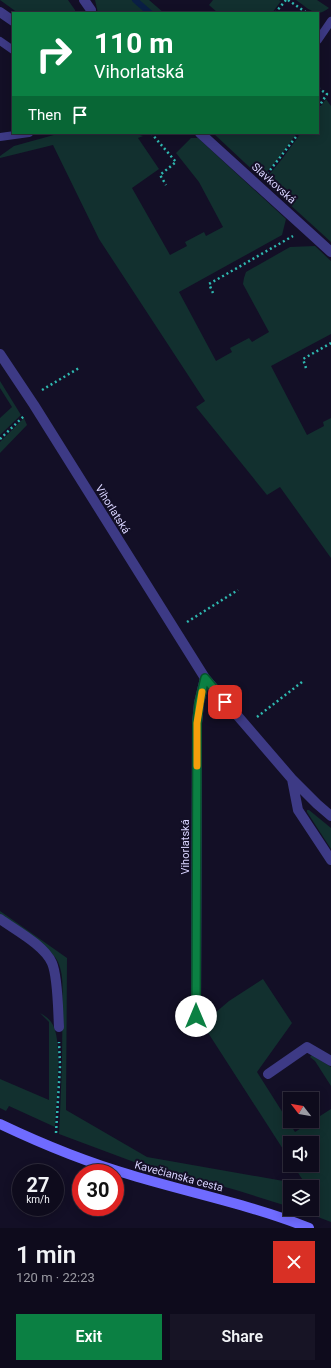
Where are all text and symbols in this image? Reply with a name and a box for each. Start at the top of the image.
text: 110 m [94,27,173,60]
icon: right [28,28,80,80]
text: Vihorlatská [94,61,184,82]
icon: arrive [69,104,91,126]
text: Then [28,106,61,124]
street label: Slavkovská [249,160,298,207]
street label: Vihorlatská [92,482,133,536]
pin [208,685,242,719]
icon: arrive [214,691,236,713]
street label: Vihorlatská [179,819,192,875]
position arrow [175,995,217,1037]
north arrow [283,1092,319,1128]
map controls [283,1092,319,1216]
button: sound [283,1136,319,1172]
street label: Kavečianska cesta [133,1158,225,1195]
speed limit sign: 30 [72,1164,124,1216]
text: 27 [27,1173,49,1197]
button: layers [283,1180,319,1216]
text: km/h [26,1194,50,1205]
text: 1 min [16,1241,76,1269]
button: close [273,1241,315,1283]
text: 120 m · 22:23 [16,1270,95,1285]
button: Exit [16,1314,162,1360]
button: Share [170,1314,315,1360]

